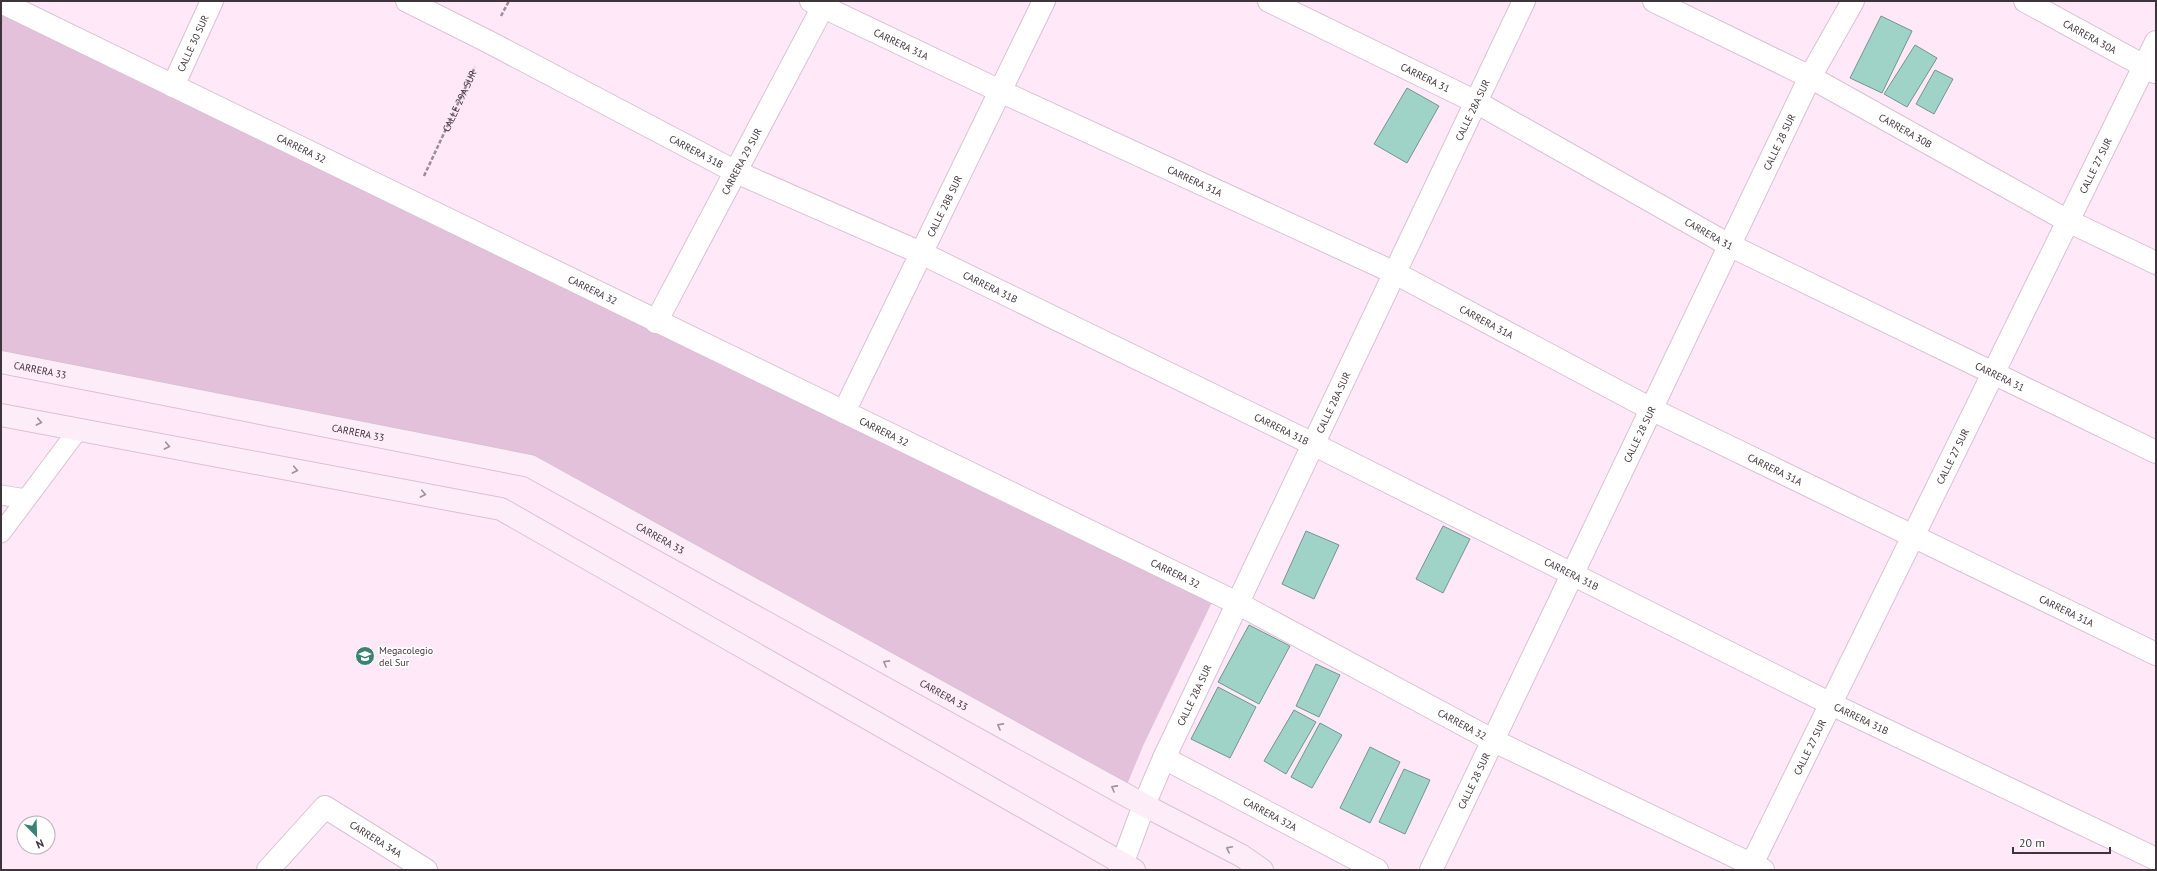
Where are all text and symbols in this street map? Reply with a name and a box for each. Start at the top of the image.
street label: CALLE 30 SUR [174,13,212,74]
street label: CARRERA 30A [2061,17,2119,57]
street label: CARRERA 31A [872,26,931,63]
street label: CARRERA 31 [1398,60,1452,95]
street label: CALLE 29A SUR [440,68,480,134]
street label: CALLE 28A SUR [1453,77,1493,143]
street label: CARRERA 30B [1876,111,1934,151]
street label: CALLE 28 SUR [1760,112,1798,172]
street label: CARRERA 29 SUR [719,126,765,197]
street label: CARRERA 32 [274,131,328,166]
street label: CARRERA 31B [667,132,725,171]
street label: CALLE 27 SUR [2077,136,2115,196]
street label: CARRERA 31A [1165,163,1224,200]
street label: CALLE 28B SUR [924,173,965,239]
street label: CARRERA 31 [1682,215,1735,253]
street label: CARRERA 31B [961,268,1020,306]
street label: CARRERA 32 [566,273,619,308]
street label: CARRERA 31A [1457,302,1516,342]
street label: CARRERA 33 [13,359,68,382]
street label: CARRERA 31 [1973,359,2027,394]
street label: CALLE 28A SUR [1313,370,1354,436]
street label: CALLE 28 SUR [1621,404,1659,465]
street label: CARRERA 31B [1252,410,1311,448]
street label: CARRERA 32 [857,414,911,449]
one-way arrow [36,418,42,426]
street label: CARRERA 33 [331,421,385,444]
street label: CALLE 27 SUR [1934,426,1972,487]
one-way arrow [164,442,170,450]
street label: CARRERA 31A [1745,451,1804,488]
one-way arrow [292,466,298,474]
one-way arrow [420,490,426,498]
street label: CARRERA 33 [634,520,687,557]
street label: CARRERA 31B [1542,555,1601,593]
street label: CARRERA 32 [1148,556,1202,591]
street label: CARRERA 31A [2037,592,2096,630]
place label: Megacolegio del Sur [379,644,433,669]
school or university icon: Megacolegio del Sur [354,645,376,667]
one-way arrow [883,660,891,667]
street label: CALLE 28A SUR [1174,662,1215,728]
street label: CARRERA 33 [917,676,970,714]
street label: CARRERA 31B [1832,700,1891,738]
street label: CARRERA 32 [1435,706,1489,743]
street label: CALLE 27 SUR [1791,717,1829,777]
one-way arrow [997,723,1004,730]
street label: CALLE 28 SUR [1455,751,1493,811]
one-way arrow [1111,786,1118,793]
street label: CARRERA 32A [1241,795,1299,834]
north arrow [16,815,56,855]
street label: CARRERA 34A [347,818,404,860]
scale bar [2013,829,2110,855]
text: 20 m [2019,835,2045,850]
text: N [34,836,46,852]
one-way arrow [1226,846,1233,854]

